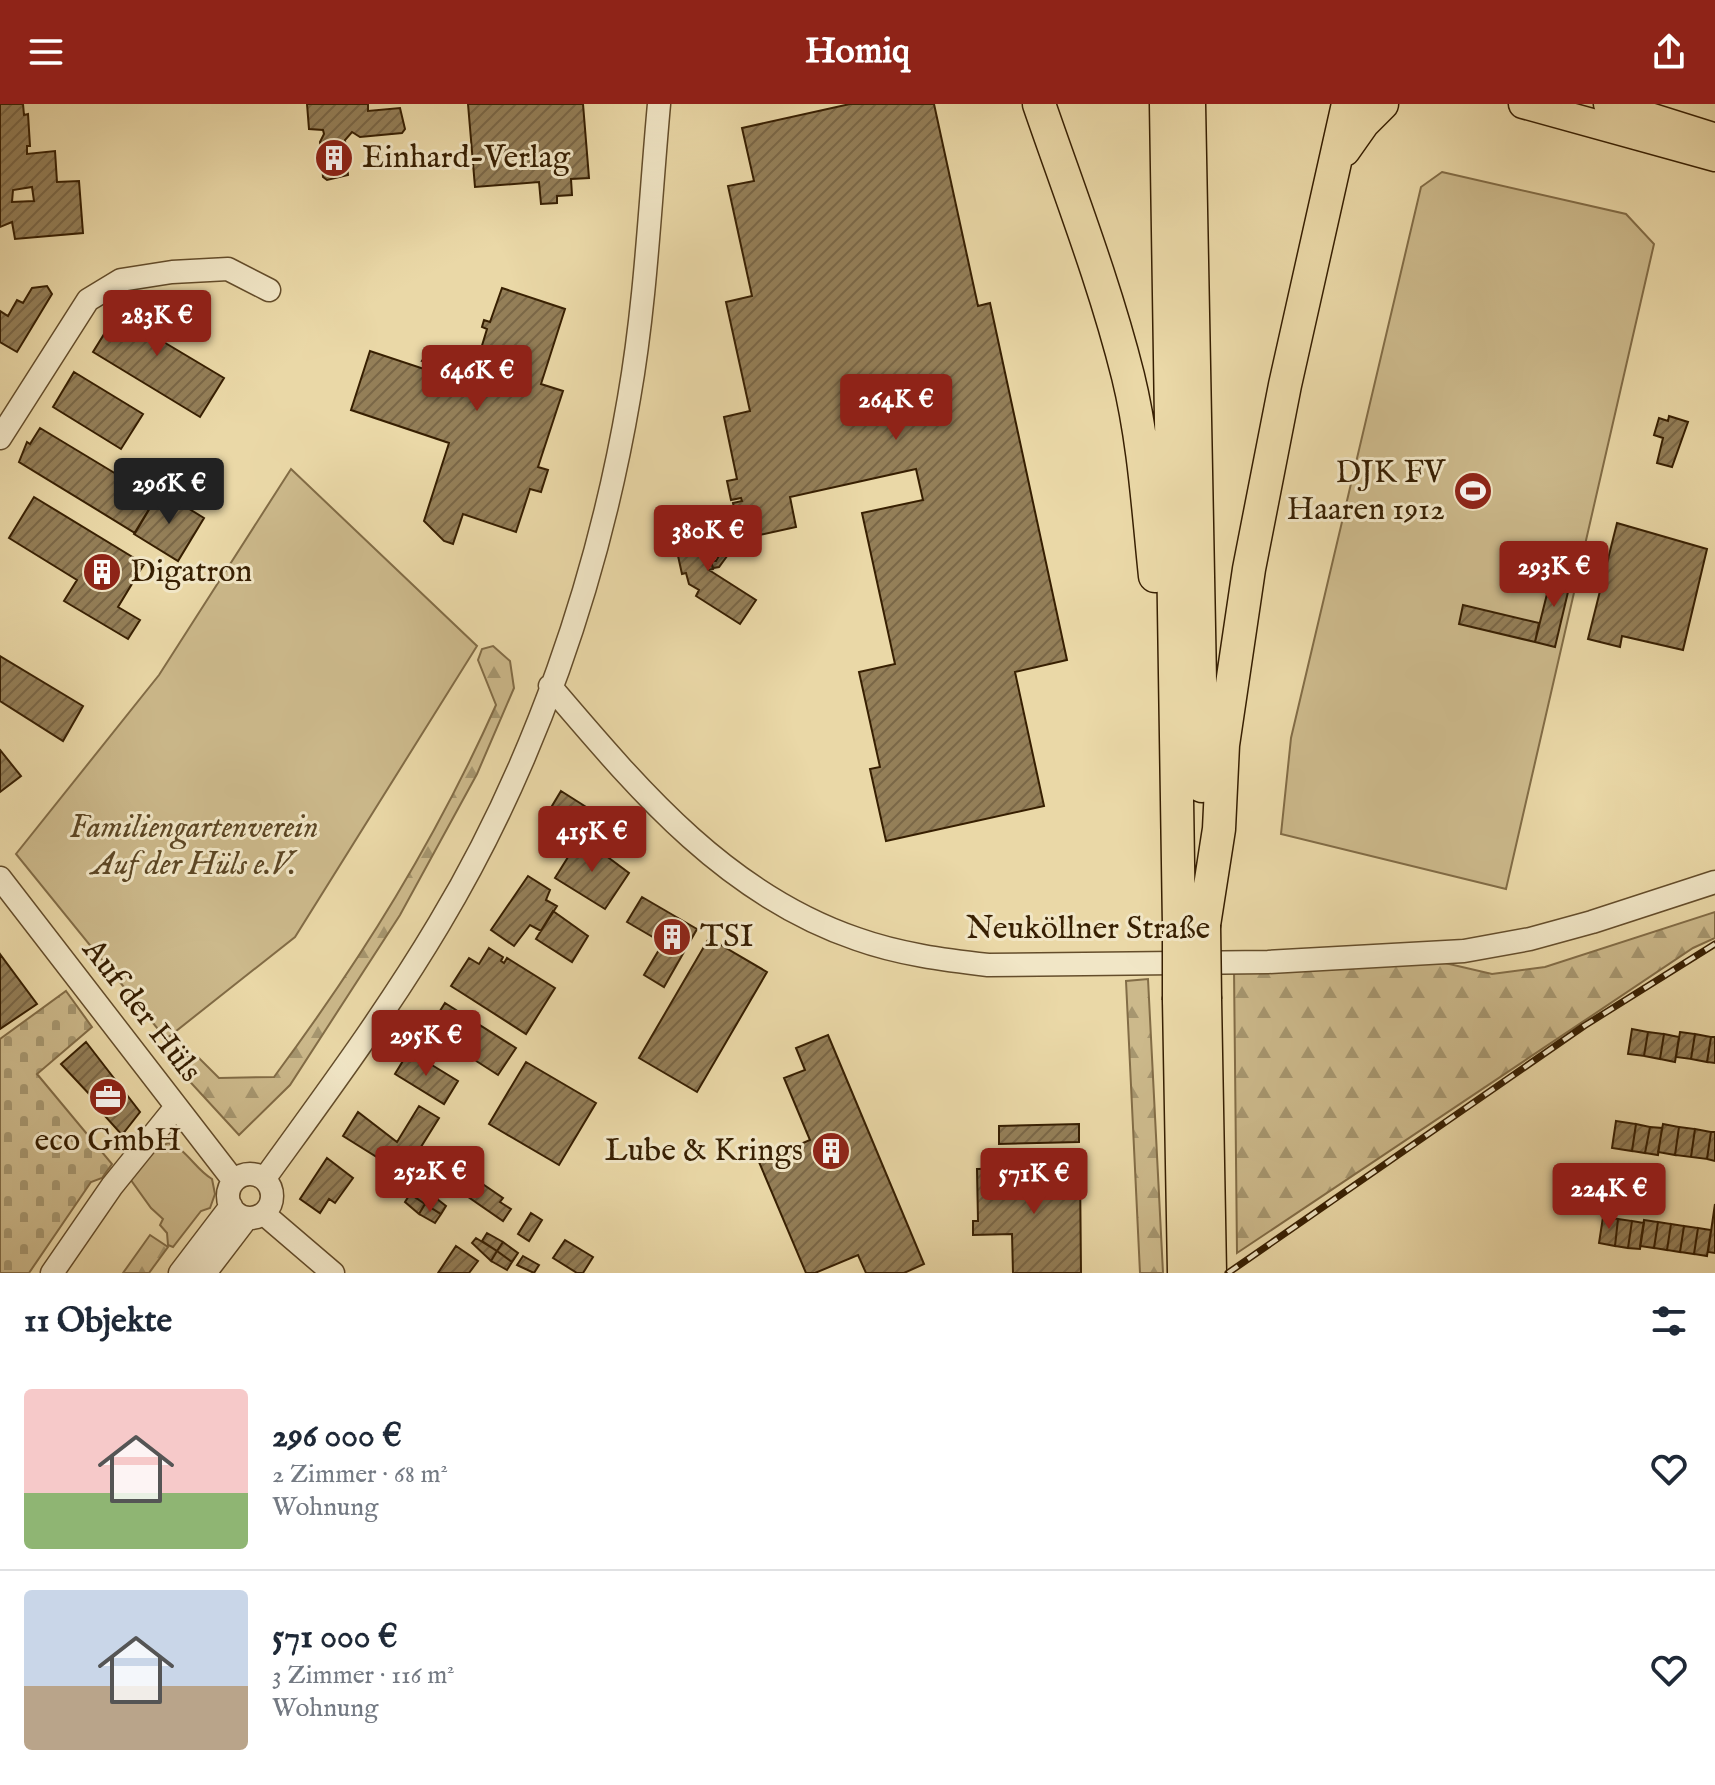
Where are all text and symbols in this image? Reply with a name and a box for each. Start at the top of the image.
text: Homiq [805,29,910,75]
icon: menu [24,30,68,74]
icon: share [1647,30,1691,74]
building icon: Einhard-Verlag [313,137,355,179]
place label: Einhard-Verlag [362,138,571,179]
pin: 283K € [92,290,222,358]
text: 283K € [121,299,193,332]
pin: 646K € [412,345,542,413]
text: 646K € [440,354,514,387]
pin: 264K € [831,374,961,442]
text: 264K € [858,383,934,416]
place label: DJK FV Haaren 1912 [1287,453,1446,531]
pin: 296K € [104,458,234,526]
text: 296K € [132,467,206,500]
sports icon: DJK FV Haaren 1912 [1452,470,1494,512]
pin: 380K € [643,505,773,573]
text: 380K € [672,514,744,547]
pin: 293K € [1489,541,1619,609]
text: 293K € [1518,550,1590,583]
building icon: Digatron [81,551,123,593]
place label: Digatron [130,552,252,593]
pin: 415K € [527,806,657,874]
park label: Familiengartenverein Auf der Hüls e.V. [69,808,319,886]
text: 415K € [556,815,628,848]
street label: Neuköllner Straße [966,909,1210,950]
building icon: TSI [651,916,693,958]
place label: TSI [700,917,753,958]
street label: Auf der Hüls [72,930,210,1091]
pin: 295K € [361,1010,491,1078]
text: 295K € [390,1019,462,1052]
office icon: eco GmbH [87,1076,129,1118]
place label: eco GmbH [35,1121,181,1162]
building icon: Lube & Krings [810,1130,852,1172]
place label: Lube & Krings [605,1131,803,1172]
pin: 252K € [365,1146,495,1214]
pin: 571K € [969,1148,1099,1216]
text: 252K € [393,1155,467,1188]
text: 571K € [999,1157,1069,1190]
pin: 224K € [1544,1163,1674,1231]
text: 224K € [1571,1172,1647,1205]
icon: filters [1647,1299,1691,1343]
text: 11 Objekte [24,1300,172,1343]
text: 296 000 € [272,1415,402,1458]
icon: home [88,1421,184,1517]
icon: heart [1647,1447,1691,1491]
text: 2 Zimmer · 68 m² [272,1458,448,1491]
text: Wohnung [272,1491,378,1524]
text: 571 000 € [272,1616,398,1659]
icon: home [88,1622,184,1718]
icon: heart [1647,1648,1691,1692]
text: 3 Zimmer · 116 m² [272,1659,455,1692]
text: Wohnung [272,1692,378,1725]

